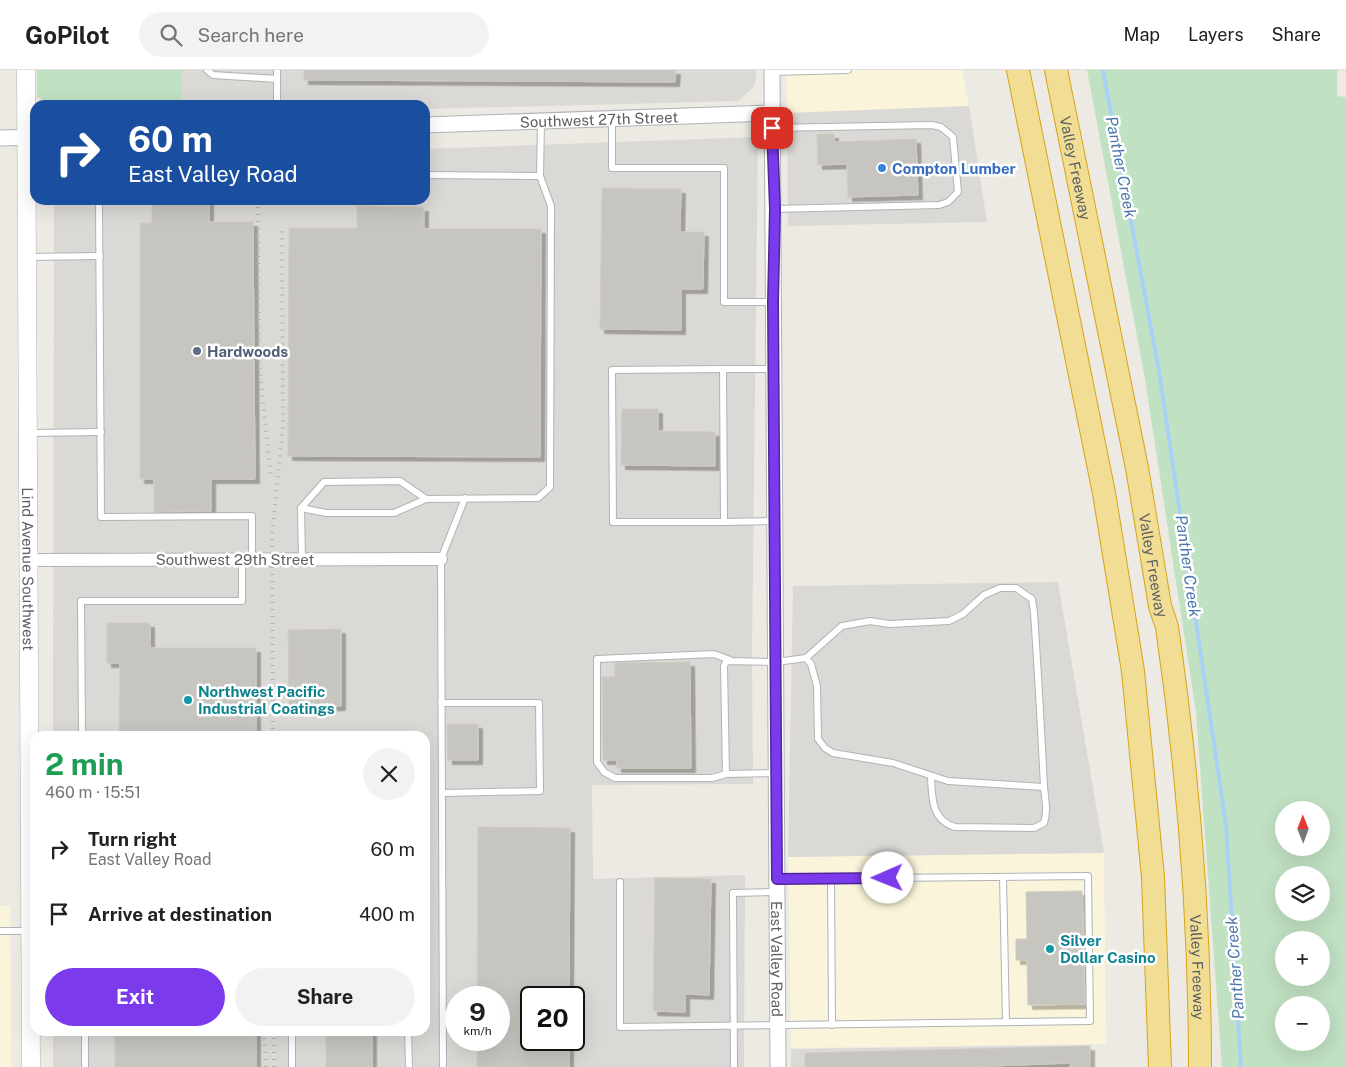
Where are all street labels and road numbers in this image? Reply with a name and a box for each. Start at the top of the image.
street label: Southwest 27th Street [519,108,679,130]
street label: Valley Freeway [1057,115,1095,221]
street label: Lind Avenue Southwest [20,487,37,651]
street label: Valley Freeway [1136,512,1172,620]
street label: Southwest 29th Street [156,551,314,568]
street label: East Valley Road [769,901,786,1017]
street label: Valley Freeway [1187,914,1208,1020]

